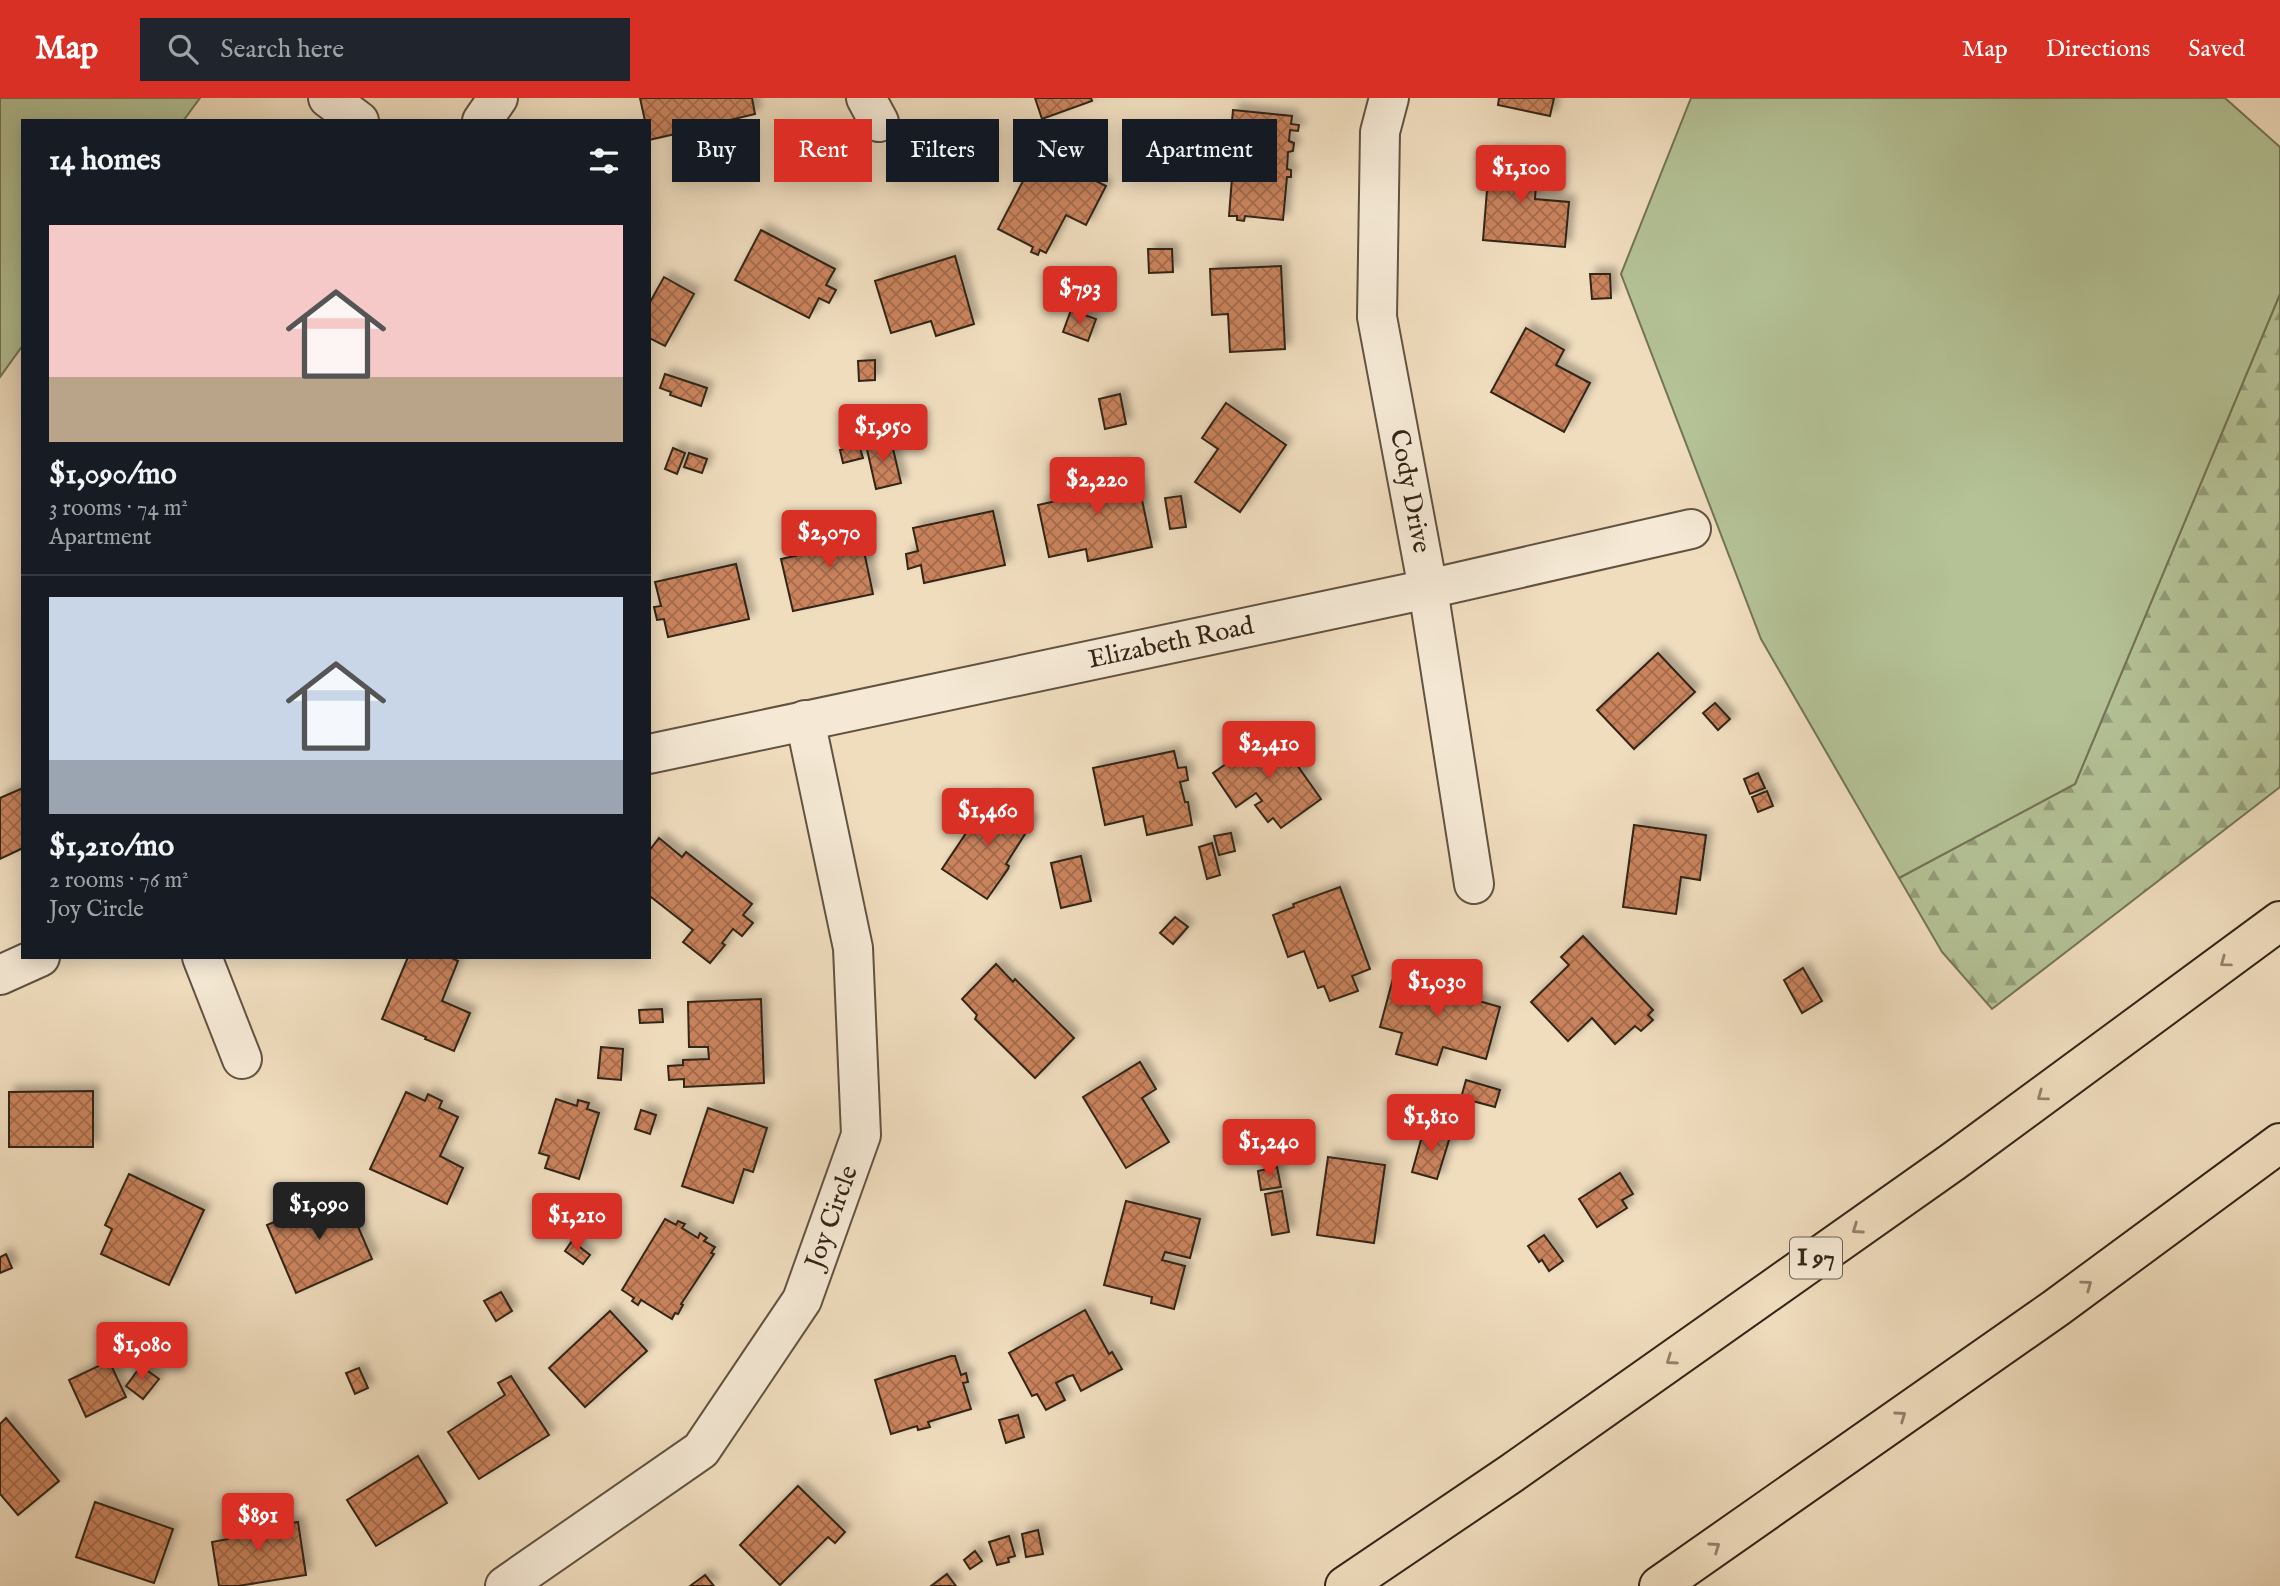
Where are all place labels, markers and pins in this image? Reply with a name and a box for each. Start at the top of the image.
pin: $1,100 [1464,146,1578,205]
pin: $793 [1039,266,1121,326]
pin: $1,950 [826,404,940,464]
pin: $2,220 [1040,458,1154,517]
pin: $2,070 [772,510,886,570]
pin: $2,410 [1212,722,1326,781]
pin: $1,460 [931,788,1045,848]
pin: $1,030 [1380,960,1494,1019]
pin: $1,810 [1374,1094,1488,1154]
pin: $1,240 [1212,1119,1326,1179]
pin: $1,090 [262,1182,376,1242]
pin: $1,210 [520,1194,634,1253]
pin: $1,080 [85,1322,199,1382]
pin: $891 [217,1494,299,1553]

